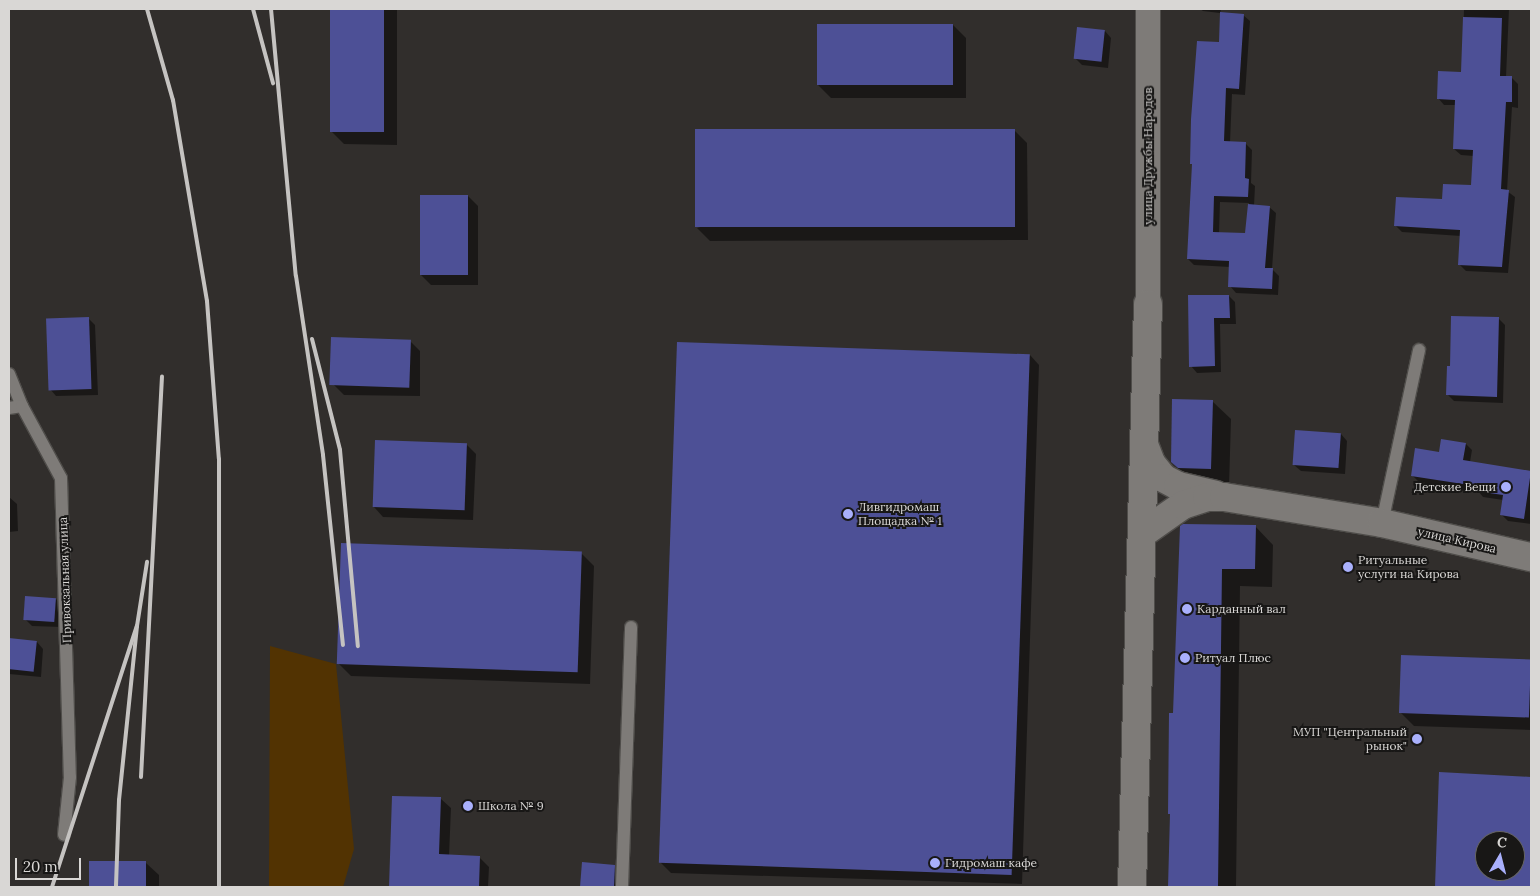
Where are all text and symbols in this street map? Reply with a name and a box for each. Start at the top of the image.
street label: улица Дружбы Народов [1141,87,1155,225]
place label: Детские Вещи [1414,480,1496,494]
marker: Детские Вещи [1500,481,1512,493]
place label: Ливгидромаш Площадка № 1 [858,500,942,528]
marker: Ливгидромаш Площадка № 1 [842,508,854,520]
street label: Привокзальная улица [56,517,74,643]
street label: улица Кирова [1416,524,1498,556]
place label: Ритуальные услуги на Кирова [1358,553,1459,581]
marker: Ритуальные услуги на Кирова [1342,561,1354,573]
place label: Карданный вал [1197,602,1286,616]
marker: Карданный вал [1181,603,1193,615]
place label: Ритуал Плюс [1195,651,1271,665]
marker: Ритуал Плюс [1179,652,1191,664]
place label: МУП "Центральный рынок" [1293,725,1407,753]
marker: МУП "Центральный рынок" [1411,733,1423,745]
place label: Школа № 9 [478,799,544,813]
marker: Школа № 9 [462,800,474,812]
north arrow [1475,831,1525,881]
text: С [1496,833,1508,852]
scale bar [18,848,84,880]
place label: Гидромаш кафе [945,856,1037,870]
text: 20 m [23,857,58,876]
marker: Гидромаш кафе [929,857,941,869]

